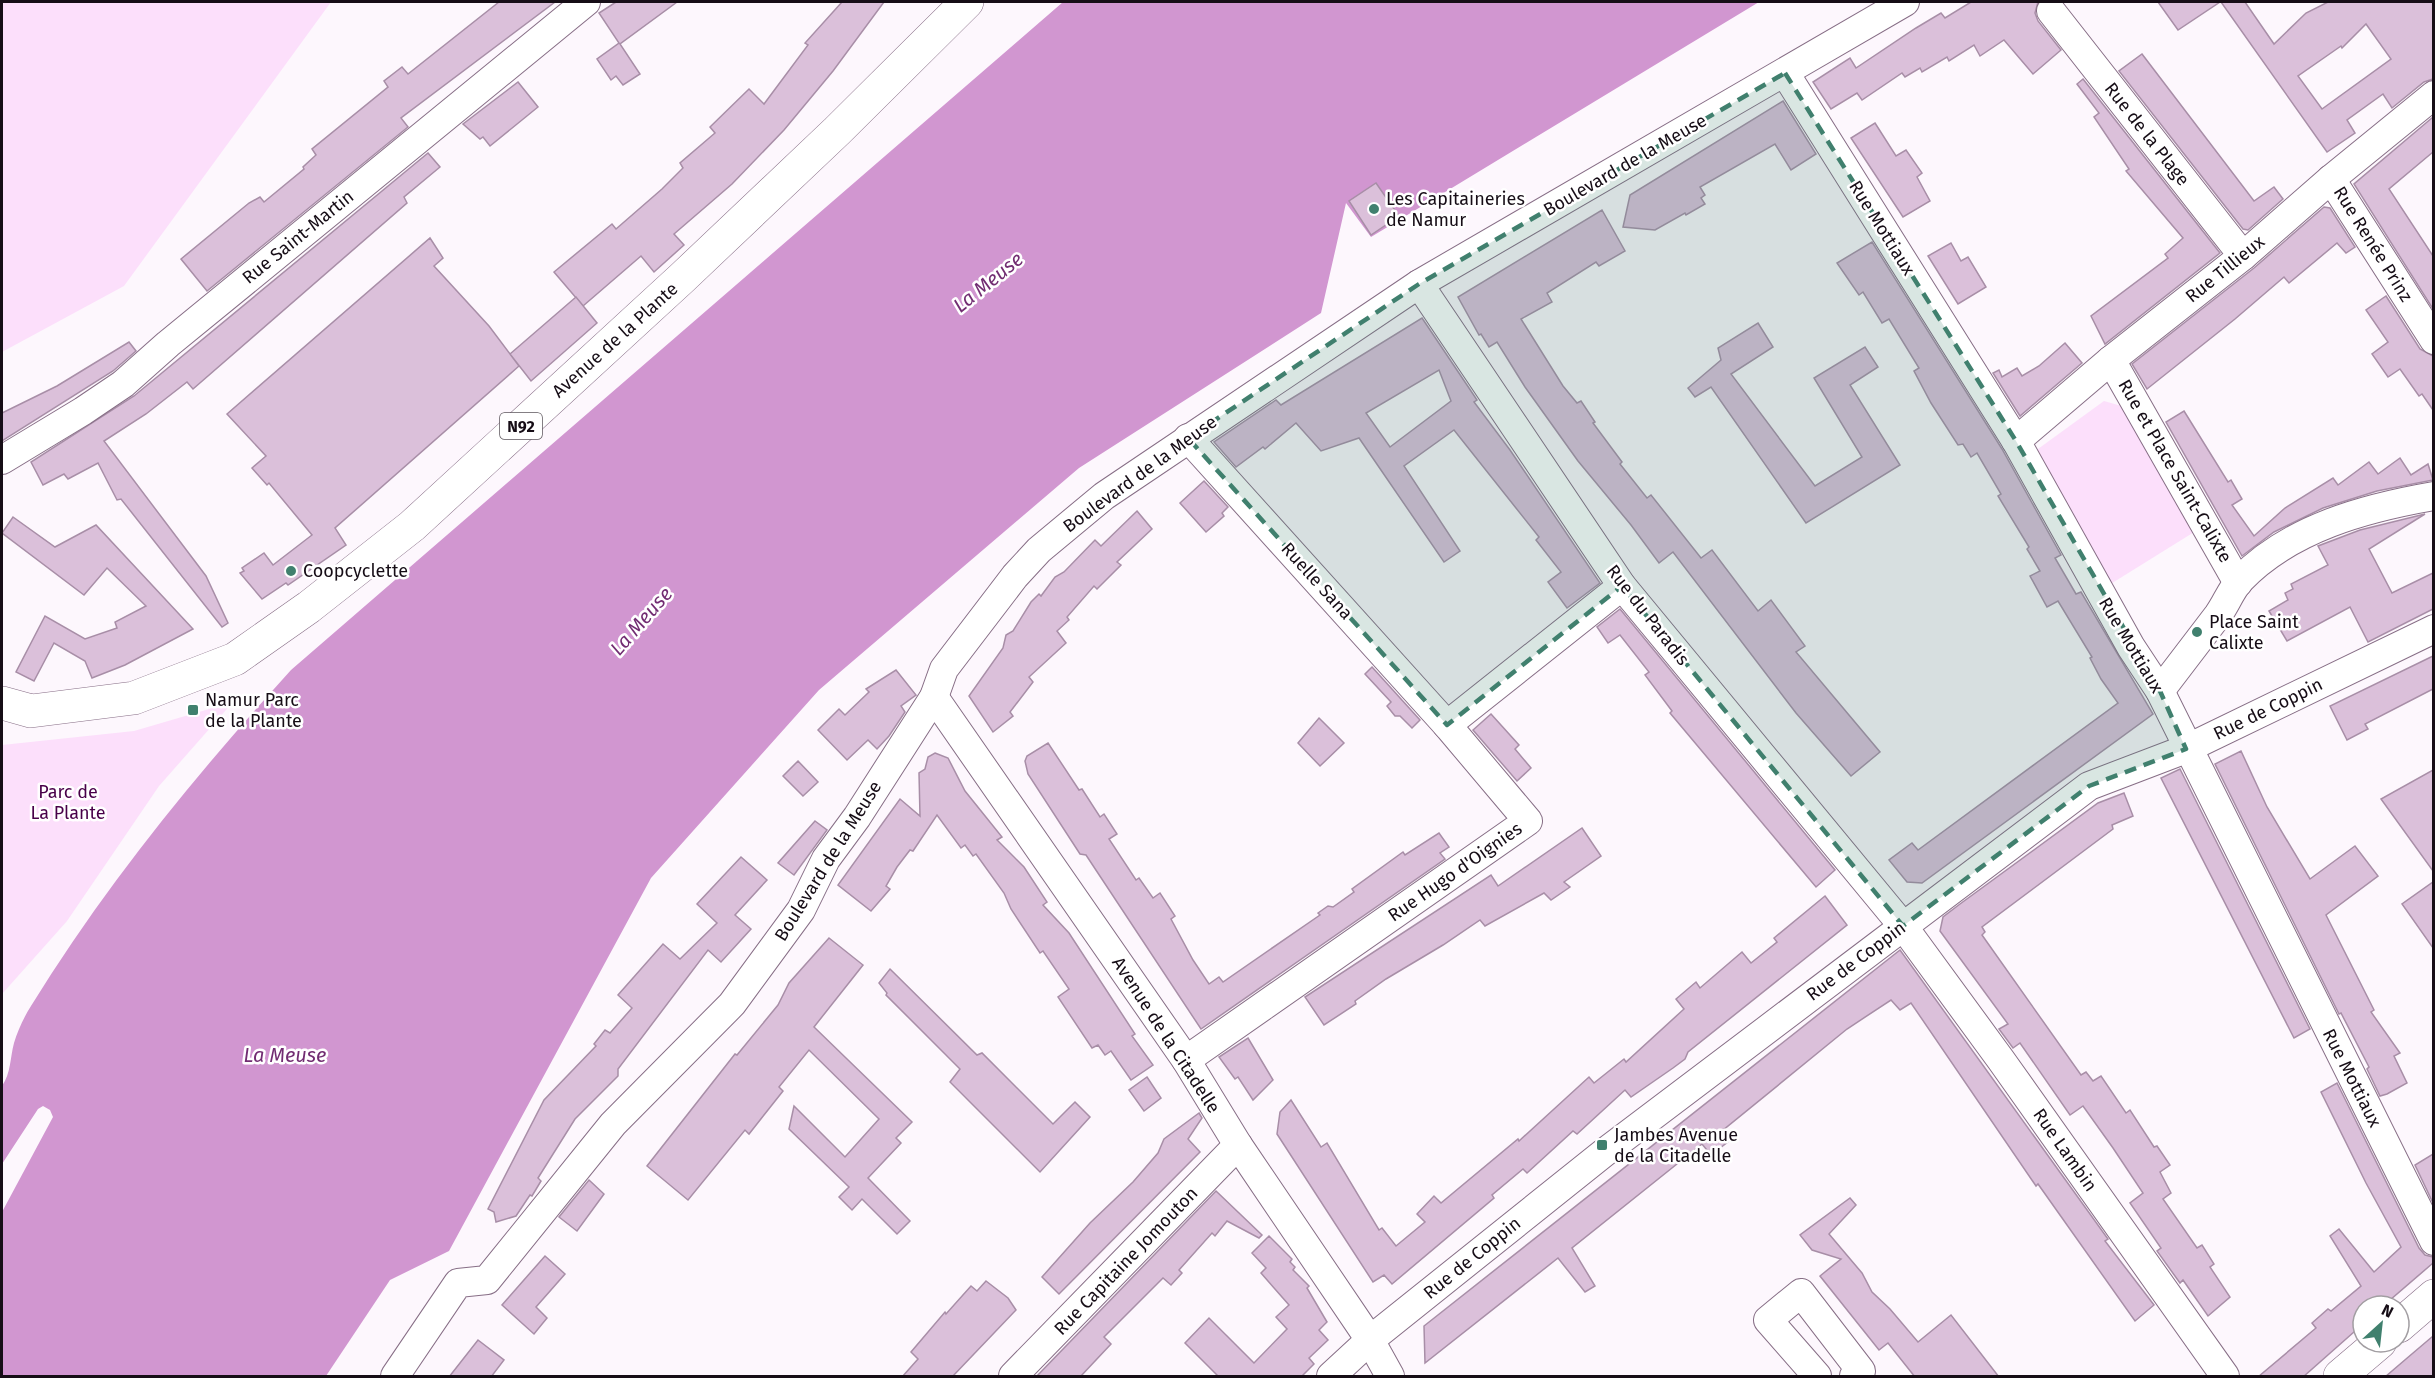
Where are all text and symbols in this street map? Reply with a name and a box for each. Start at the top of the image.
street label: Rue de la Plage [2100,78,2194,190]
street label: Boulevard de la Meuse [1539,109,1711,221]
street label: Rue Mottiaux [1844,177,1920,280]
street label: Rue Renée Prinz [2329,182,2417,306]
street label: Rue Saint-Martin [238,185,358,289]
place label: Les Capitaineries de Namur [1386,188,1525,231]
marker: Les Capitaineries de Namur [1367,202,1381,216]
street label: Rue Tillieux [2181,230,2269,307]
water label: La Meuse [948,247,1028,317]
street label: Avenue de la Plante [548,278,682,402]
street label: Rue et Place Saint-Calixte [2113,375,2237,567]
street label: Boulevard de la Meuse [1059,411,1221,537]
road number: N92 [500,413,542,439]
street label: Ruelle Sana [1277,538,1357,624]
place label: Coopcyclette [303,560,408,582]
street label: Rue du Paradis [1602,560,1694,670]
marker: Coopcyclette [284,564,298,578]
water label: La Meuse [605,582,677,660]
street label: Rue Mottiaux [2094,593,2168,697]
place label: Place Saint Calixte [2209,611,2299,654]
marker: Place Saint Calixte [2190,625,2204,639]
street label: Rue de Coppin [2210,673,2326,745]
place label: Namur Parc de la Plante [205,689,302,732]
marker: Namur Parc de la Plante [186,703,200,717]
street label: Boulevard de la Meuse [770,777,886,945]
park label: Parc de La Plante [30,781,106,824]
street label: Rue Hugo d'Oignies [1384,818,1526,926]
street label: Rue de Coppin [1802,917,1910,1005]
street label: Avenue de la Citadelle [1107,953,1225,1117]
street label: Rue Mottiaux [2318,1025,2386,1131]
water label: La Meuse [244,1043,326,1067]
street label: Rue Lambin [2028,1104,2102,1196]
place label: Jambes Avenue de la Citadelle [1614,1124,1738,1167]
marker: Jambes Avenue de la Citadelle [1595,1138,1609,1152]
street label: Rue Capitaine Jomouton [1049,1182,1203,1340]
street label: Rue de Coppin [1419,1212,1525,1304]
north arrow [2351,1294,2411,1354]
text: N [2379,1300,2397,1322]

